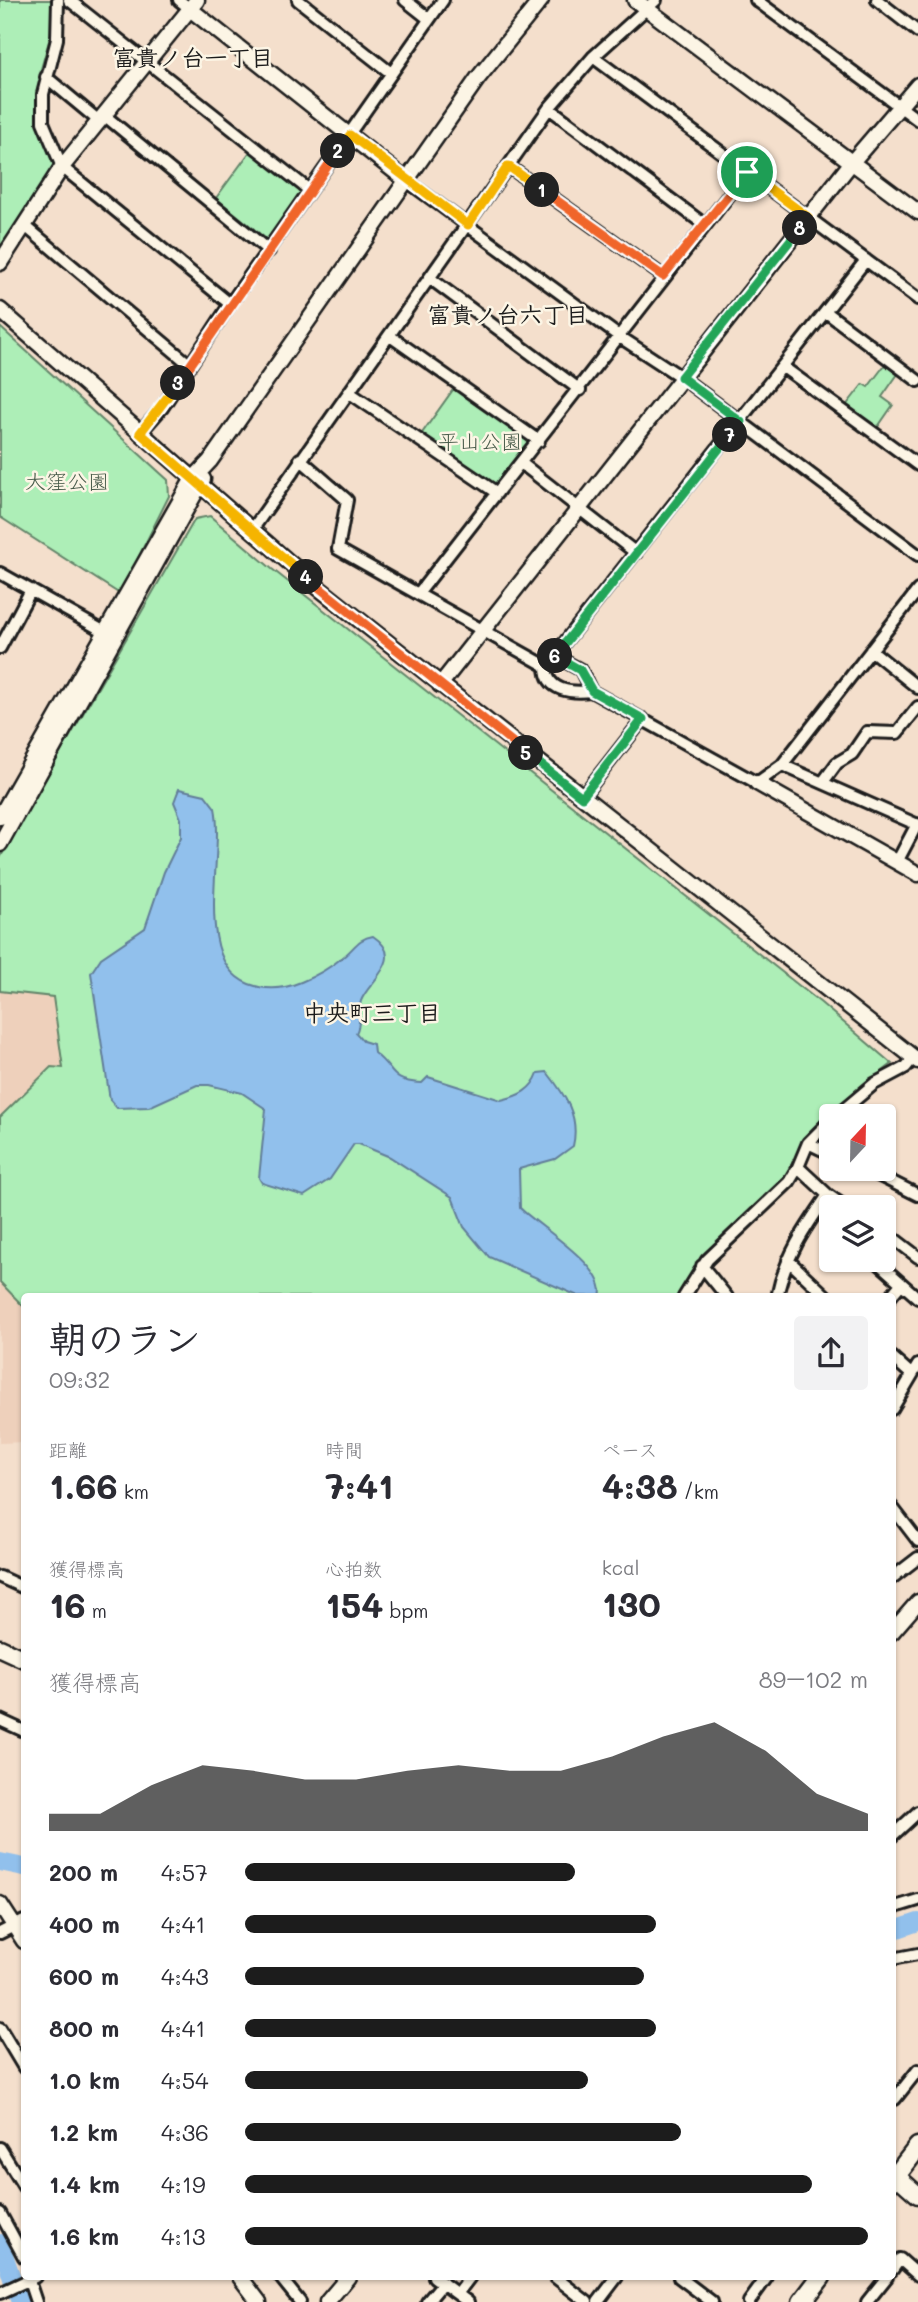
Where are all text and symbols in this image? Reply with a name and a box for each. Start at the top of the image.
district label: 富貴ノ台一丁目 [113,42,274,72]
pin: 2 [320,134,356,168]
text: 2 [332,138,343,163]
pin [717,142,777,202]
icon: arrive [728,153,766,191]
pin: 1 [524,172,560,208]
text: 1 [537,177,546,202]
pin: 8 [782,210,818,246]
text: 8 [794,215,805,240]
district label: 富貴ノ台六丁目 [428,299,589,329]
pin: 3 [160,366,196,400]
text: 3 [172,370,183,395]
pin: 7 [712,418,748,452]
text: 7 [724,422,735,447]
park label: 平山公園 [438,427,522,454]
park label: 大窪公園 [25,467,109,494]
pin: 4 [288,560,324,594]
text: 4 [299,564,312,589]
pin: 6 [538,638,572,674]
text: 6 [549,643,560,668]
pin: 5 [508,736,544,770]
text: 5 [520,740,531,765]
district label: 中央町三丁目 [303,997,441,1027]
north arrow [819,1104,896,1181]
map controls [819,1104,896,1272]
button: layers [819,1195,896,1272]
text: 朝のラン [49,1313,201,1363]
button: share [794,1316,868,1390]
text: 09:32 [49,1364,110,1394]
text: 距離 [49,1437,87,1462]
text: 時間 [325,1437,363,1462]
text: ペース [602,1437,658,1462]
text: 1.66 [49,1462,118,1508]
text: 7:41 [325,1462,394,1508]
text: 4:38 [602,1462,678,1508]
text: km [118,1479,149,1504]
text: /km [678,1479,719,1504]
text: kcal [602,1555,640,1580]
text: 獲得標高 [49,1556,125,1581]
text: 心拍数 [325,1556,382,1581]
text: 130 [602,1580,661,1626]
text: 16 [49,1581,86,1627]
text: 154 [325,1581,383,1627]
text: m [86,1598,107,1623]
text: bpm [383,1598,429,1623]
text: 89–102 m [759,1664,868,1694]
text: 獲得標高 [49,1667,141,1697]
text: 200 m [49,1857,118,1887]
text: 4:57 [161,1857,208,1887]
text: 400 m [49,1909,120,1939]
text: 4:41 [161,1909,205,1939]
text: 600 m [49,1961,119,1991]
text: 4:43 [161,1961,209,1991]
text: 800 m [49,2013,119,2043]
text: 4:41 [161,2013,205,2043]
text: 1.0 km [49,2065,120,2095]
text: 4:54 [161,2065,209,2095]
text: 1.2 km [49,2117,118,2147]
text: 4:36 [161,2117,209,2147]
text: 1.4 km [49,2169,120,2199]
text: 4:19 [161,2169,206,2199]
text: 1.6 km [49,2221,119,2251]
text: 4:13 [161,2221,205,2251]

